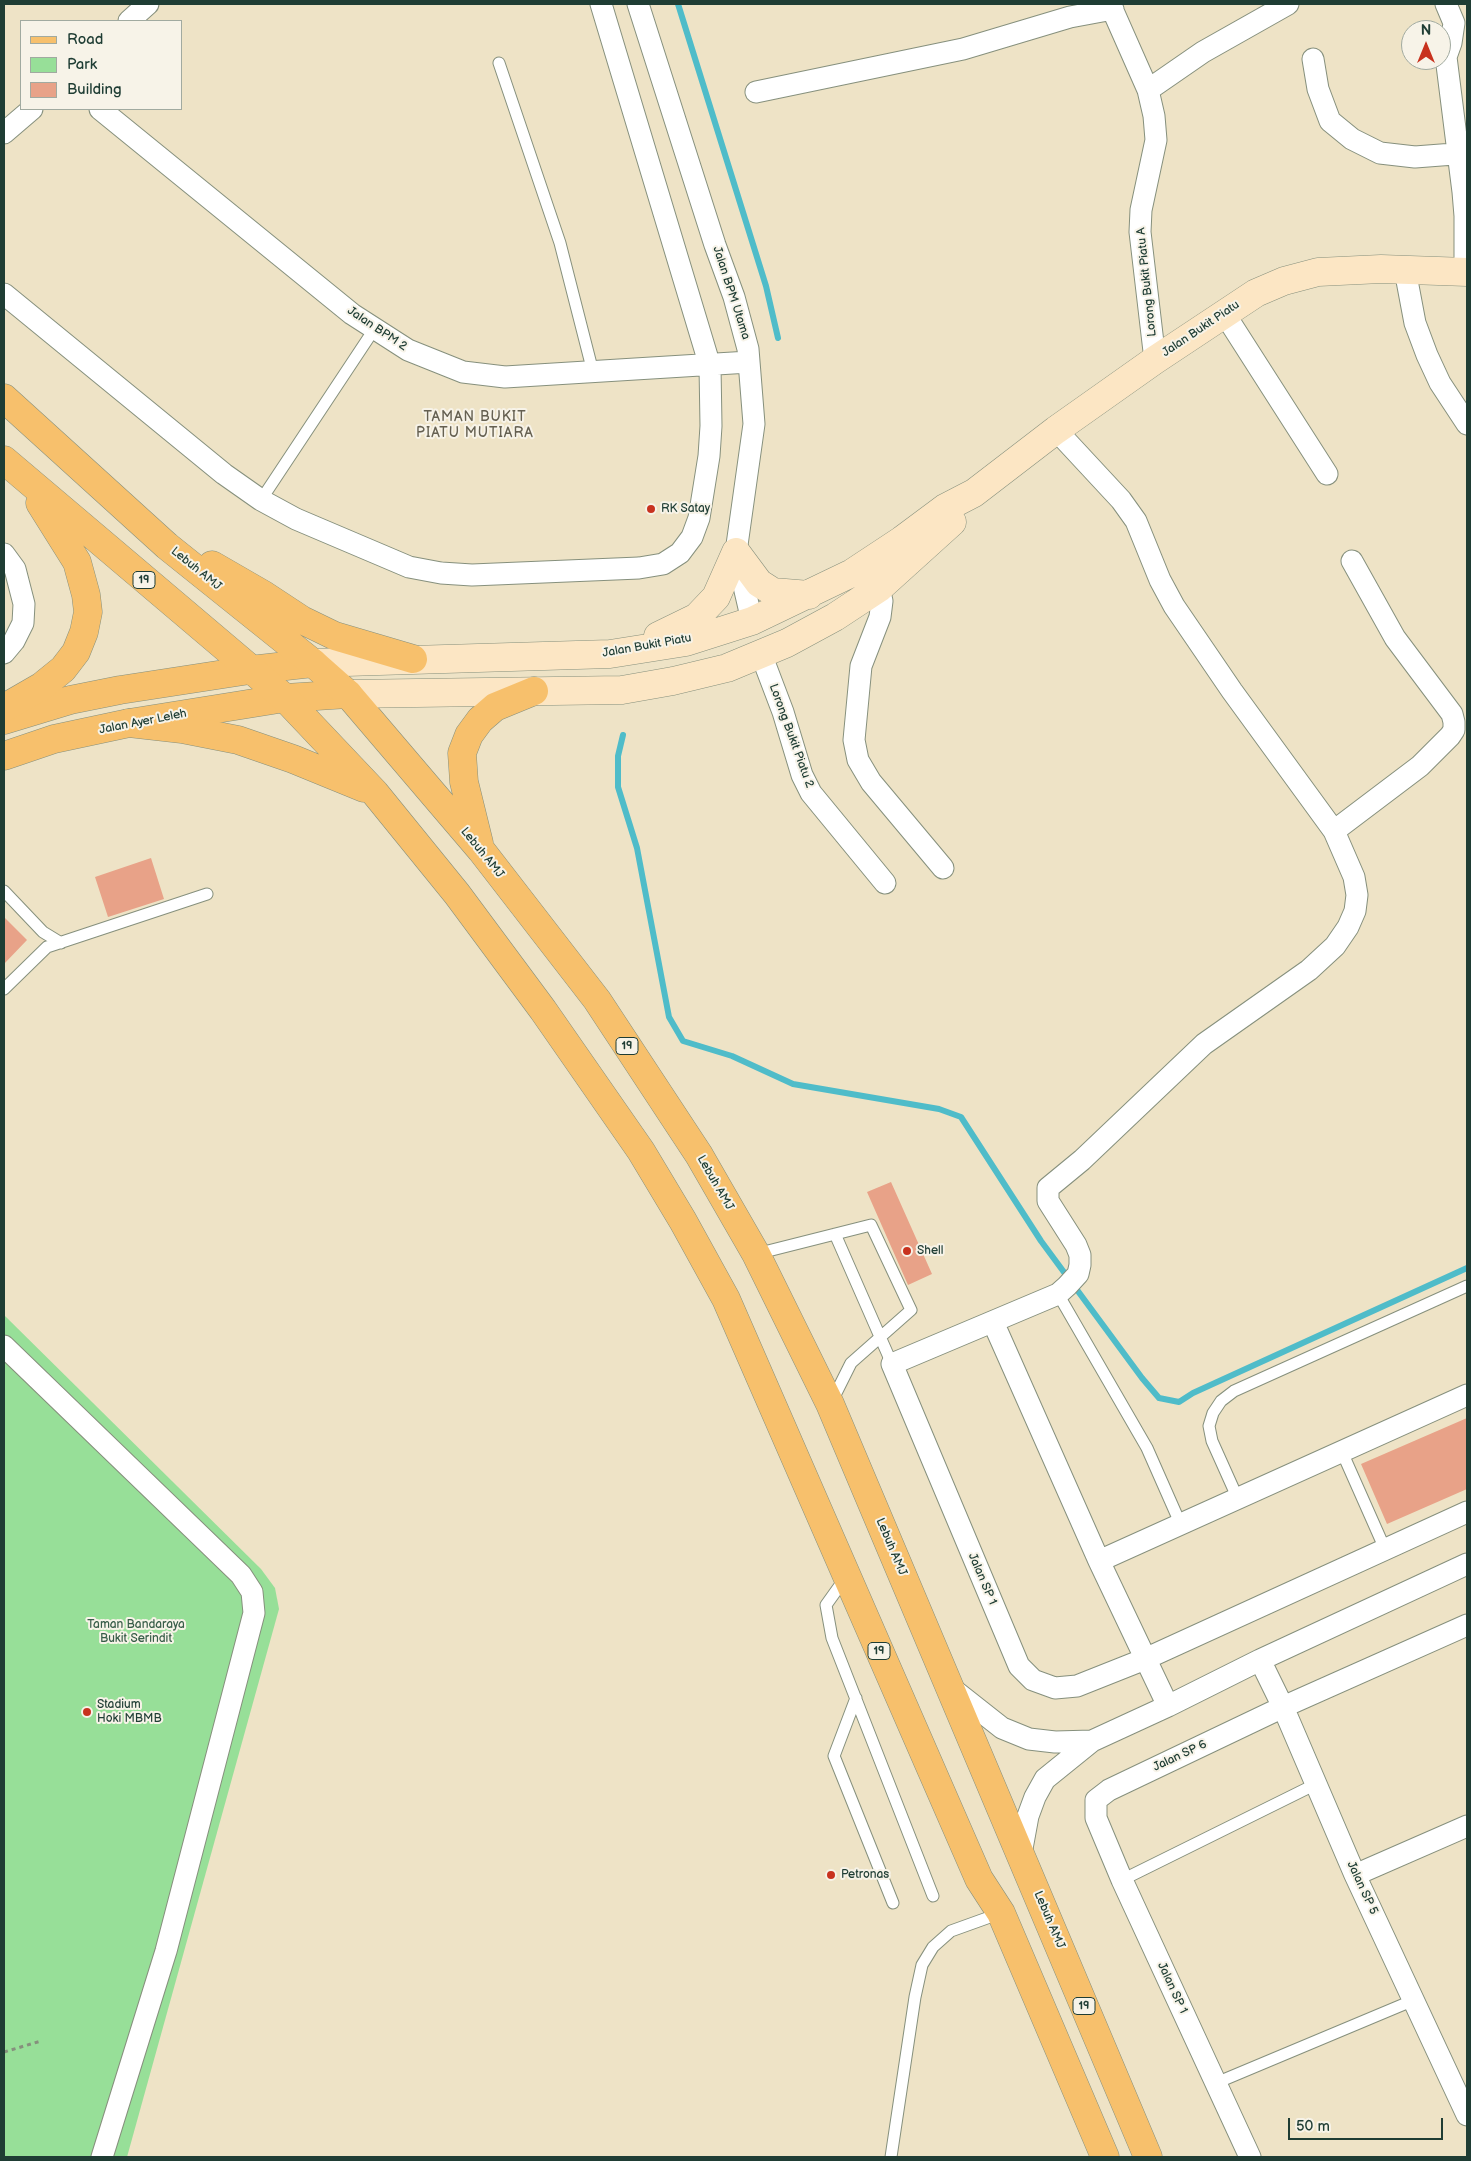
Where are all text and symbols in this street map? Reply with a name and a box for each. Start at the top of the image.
legend [20,20,182,110]
north arrow [1401,20,1451,70]
text: N [1421,22,1431,39]
text: Road [67,30,103,49]
text: Park [67,55,97,74]
text: Building [67,80,122,99]
street label: Lorong Bukit Piatu A [1134,227,1160,337]
street label: Jalan BPM Utama [709,245,753,341]
street label: Jalan Bukit Piatu [1160,298,1242,360]
street label: Jalan BPM 2 [345,304,409,354]
district label: TAMAN BUKIT PIATU MUTIARA [414,409,536,442]
place label: RK Satay [661,502,710,516]
marker: RK Satay [645,503,657,515]
street label: Lebuh AMJ [168,544,224,594]
road number: 19 [133,572,155,588]
street label: Jalan Bukit Piatu [601,631,693,661]
street label: Lorong Bukit Piatu 2 [766,682,816,790]
street label: Jalan Ayer Leleh [98,706,188,738]
street label: Lebuh AMJ [457,825,507,881]
road number: 19 [616,1038,638,1054]
street label: Lebuh AMJ [694,1153,736,1213]
place label: Shell [917,1244,943,1258]
marker: Shell [901,1245,913,1257]
street label: Lebuh AMJ [872,1516,910,1578]
street label: Jalan SP 1 [965,1551,999,1607]
park label: Taman Bandaraya Bukit Serindit [87,1618,185,1646]
road number: 19 [868,1642,890,1660]
place label: Stadium Hoki MBMB [97,1698,162,1726]
marker: Stadium Hoki MBMB [81,1706,93,1718]
street label: Jalan SP 6 [1151,1737,1209,1775]
street label: Jalan SP 5 [1343,1859,1381,1917]
place label: Petronas [841,1868,889,1882]
marker: Petronas [825,1869,837,1881]
street label: Lebuh AMJ [1030,1889,1068,1951]
street label: Jalan SP 1 [1154,1960,1190,2016]
road number: 19 [1073,1998,1095,2014]
scale bar [1291,2108,1446,2140]
text: 50 m [1296,2117,1330,2136]

